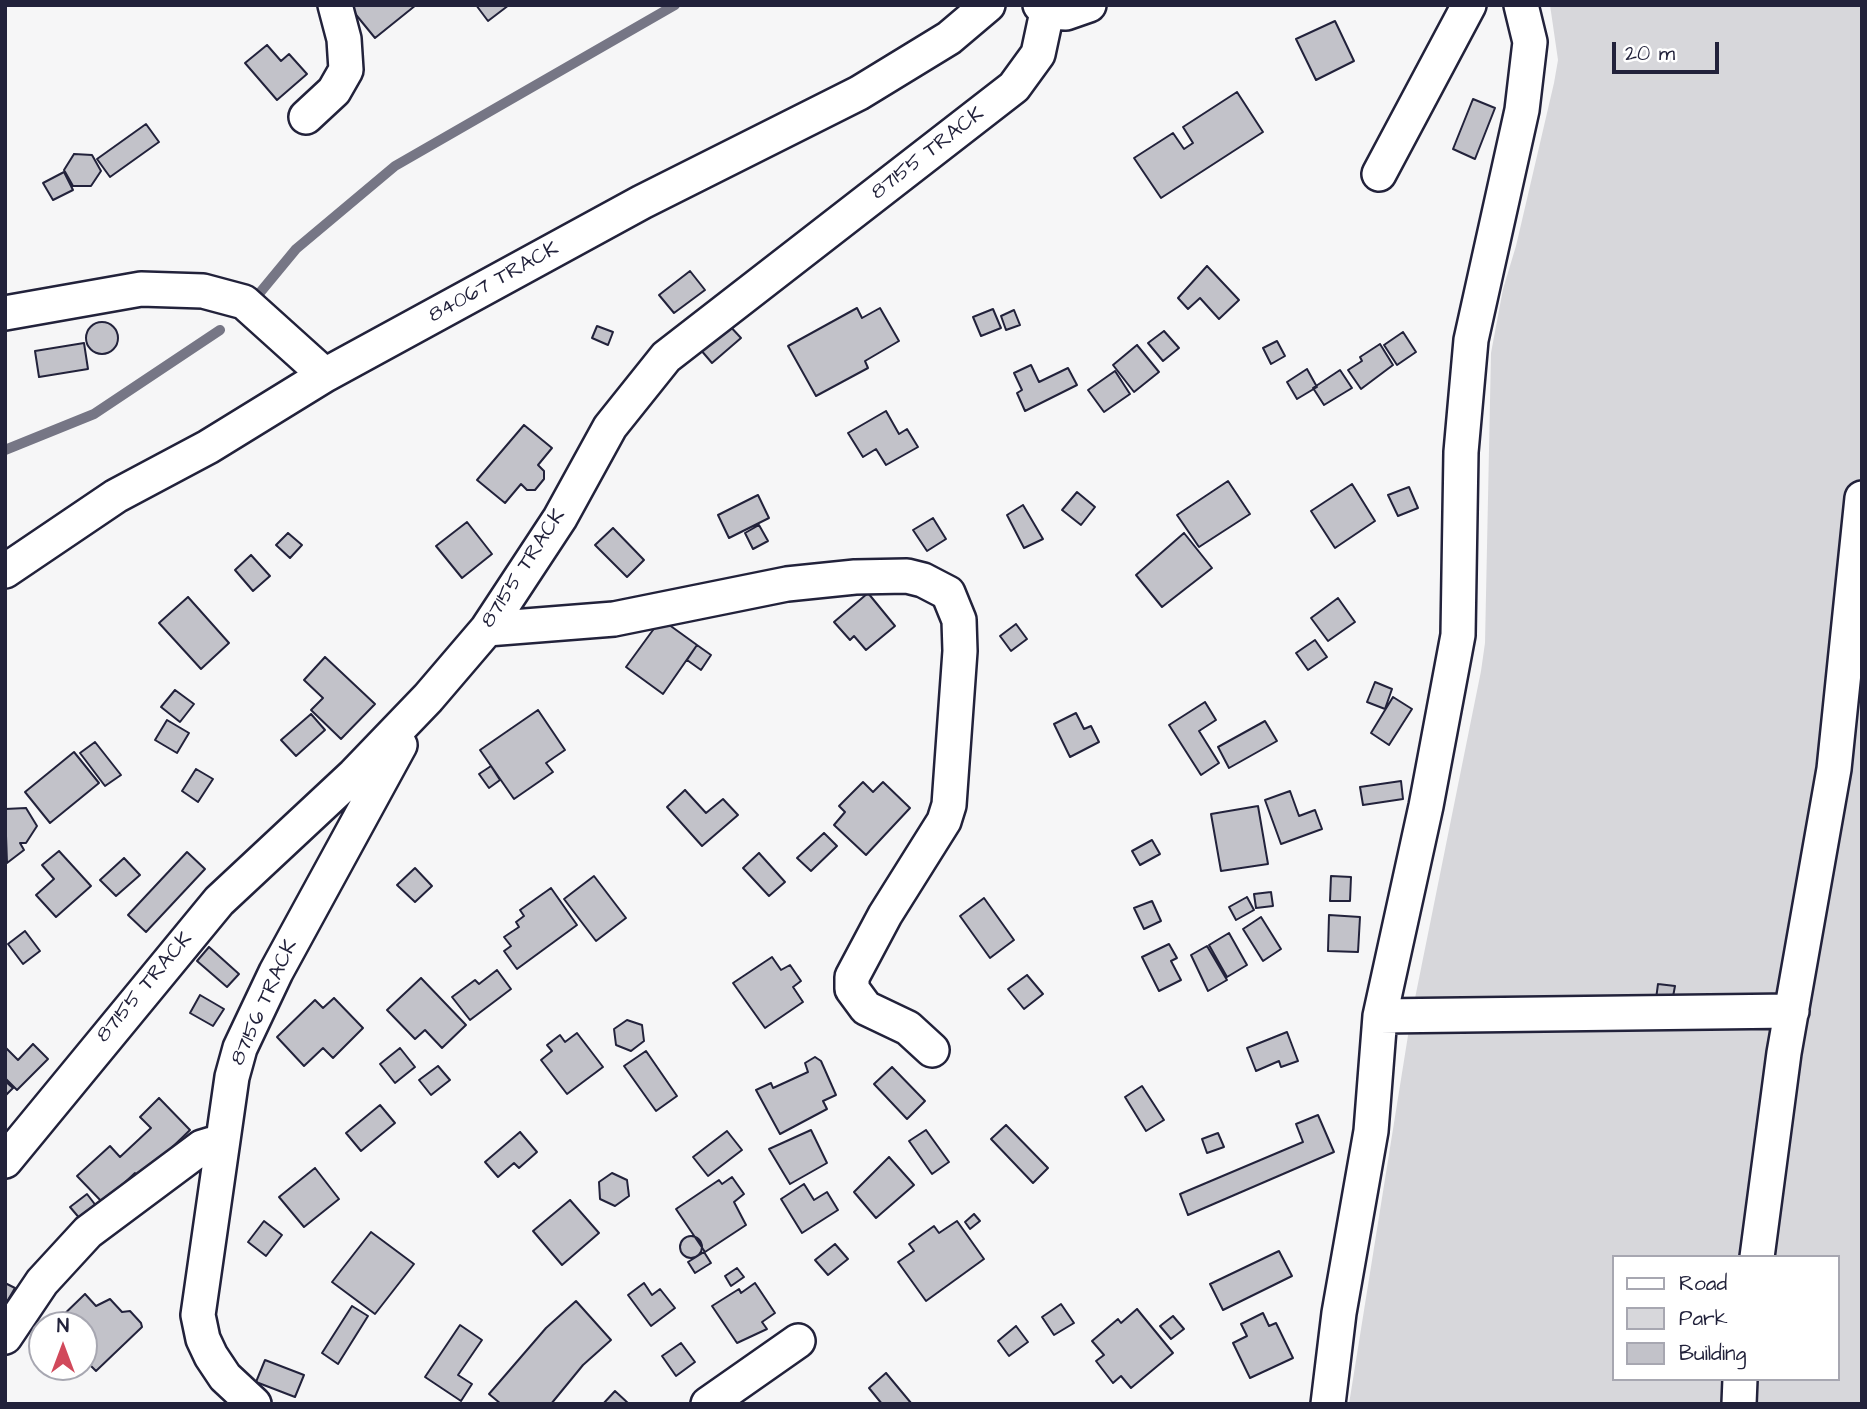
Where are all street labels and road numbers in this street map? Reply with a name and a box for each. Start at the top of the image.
street label: 87155 TRACK [866,102,990,206]
street label: 84067 TRACK [425,237,563,329]
street label: 87155 TRACK [476,505,572,633]
street label: 87155 TRACK [91,928,199,1048]
street label: 87156 TRACK [226,936,304,1070]

